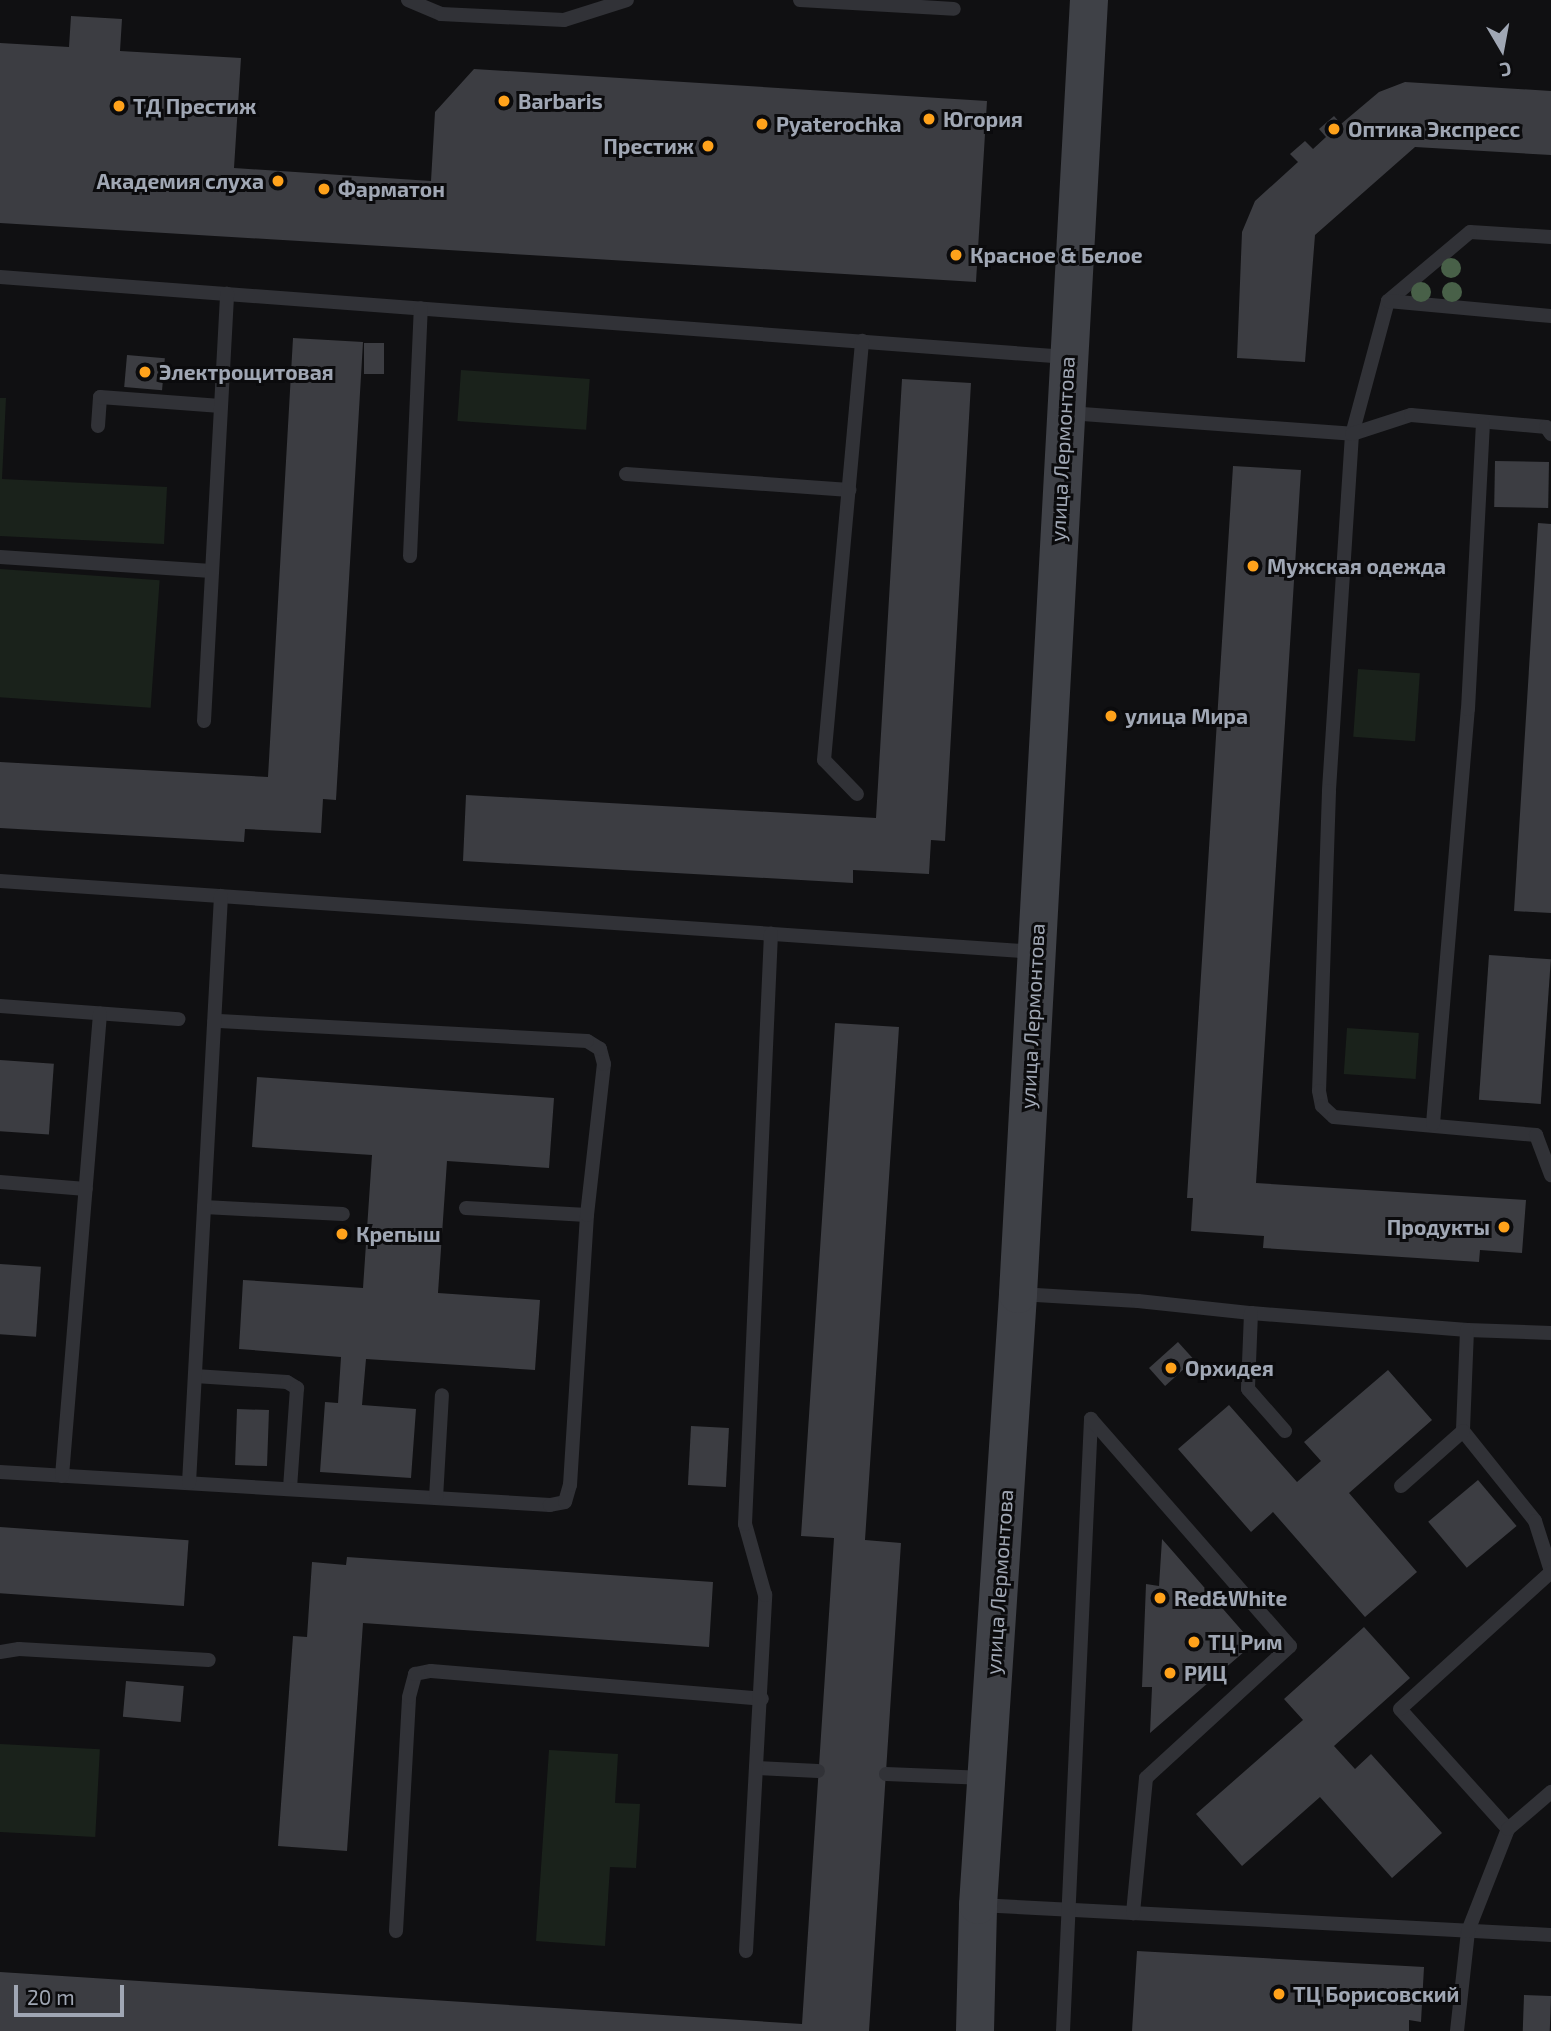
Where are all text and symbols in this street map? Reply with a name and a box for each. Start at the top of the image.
north arrow [1467,14,1537,84]
text: С [1498,58,1513,82]
place label: Barbaris [518,88,603,114]
place label: ТД Престиж [133,93,256,119]
marker: Barbaris [496,93,512,109]
marker: ТД Престиж [111,98,127,114]
place label: Югория [943,106,1023,132]
place label: Pyaterochka [776,111,901,137]
marker: Югория [921,111,937,127]
marker: Pyaterochka [754,116,770,132]
place label: Оптика Экспресс [1348,116,1520,142]
marker: Оптика Экспресс [1326,121,1342,137]
place label: Престиж [603,133,694,159]
marker: Престиж [700,138,716,154]
place label: Академия слуха [97,168,264,194]
marker: Академия слуха [270,173,286,189]
place label: Фарматон [338,176,445,202]
marker: Фарматон [316,181,332,197]
place label: Красное & Белое [970,242,1143,268]
marker: Красное & Белое [948,247,964,263]
street label: улица Лермонтова [1045,356,1079,542]
place label: Электрощитовая [159,359,334,385]
marker: Электрощитовая [137,364,153,380]
place label: Мужская одежда [1267,553,1446,579]
marker: Мужская одежда [1245,558,1261,574]
place label: улица Мира [1125,703,1248,729]
marker: улица Мира [1103,708,1119,724]
street label: улица Лермонтова [1015,923,1049,1109]
place label: Продукты [1387,1214,1490,1240]
marker: Продукты [1496,1219,1512,1235]
place label: Крепыш [356,1221,441,1247]
marker: Крепыш [334,1226,350,1242]
place label: Орхидея [1185,1355,1274,1381]
marker: Орхидея [1163,1360,1179,1376]
street label: улица Лермонтова [980,1488,1018,1676]
place label: Red&White [1174,1585,1287,1611]
marker: Red&White [1152,1590,1168,1606]
place label: ТЦ Рим [1208,1629,1282,1655]
marker: ТЦ Рим [1186,1634,1202,1650]
place label: РИЦ [1184,1660,1227,1686]
marker: РИЦ [1162,1665,1178,1681]
scale bar [18,1972,128,2016]
place label: ТЦ Борисовский [1293,1981,1459,2007]
text: 20 m [27,1984,75,2009]
marker: ТЦ Борисовский [1271,1986,1287,2002]

